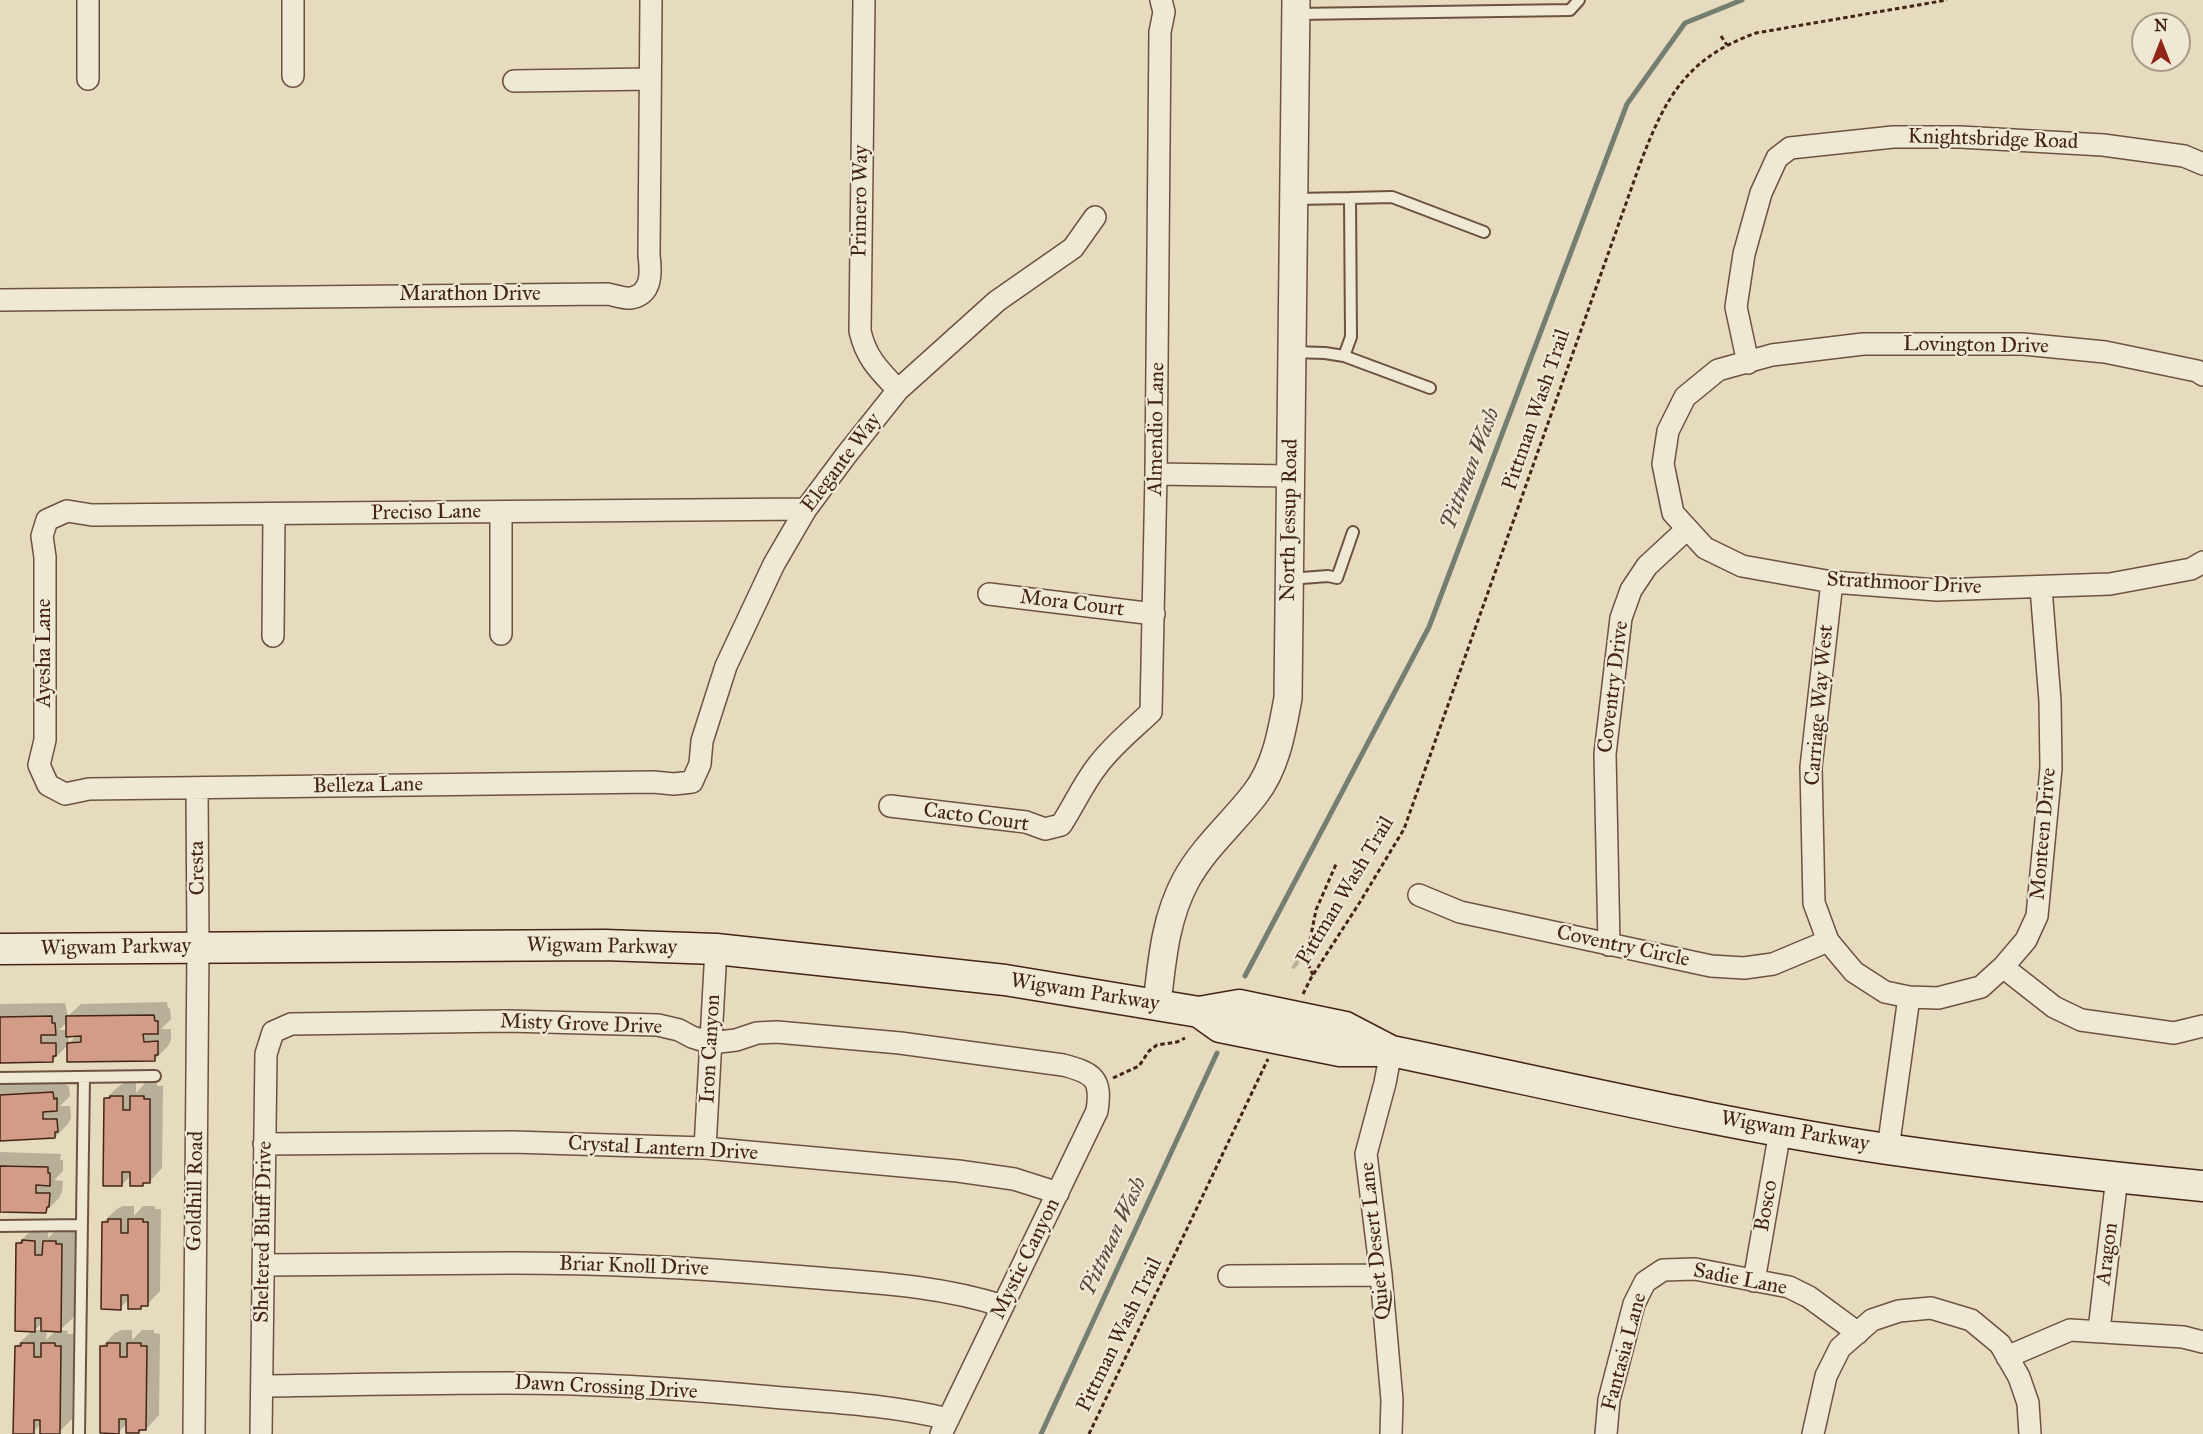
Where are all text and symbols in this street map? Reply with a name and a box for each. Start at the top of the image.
north arrow [2131,12,2191,72]
text: N [2154,16,2168,35]
street label: Knightsbridge Road [1907,124,2079,156]
street label: Primero Way [847,145,875,257]
street label: Marathon Drive [399,282,541,308]
street label: Pittman Wash Trail [1498,326,1576,494]
street label: Lovington Drive [1903,332,2049,360]
street label: Almendio Lane [1143,362,1171,496]
water label: Pittman Wash [1436,405,1506,533]
street label: Elegante Way [797,409,887,517]
street label: North Jessup Road [1276,438,1304,602]
street label: Preciso Lane [371,499,481,527]
street label: Strathmoor Drive [1826,567,1982,601]
street label: Mora Court [1018,585,1126,623]
street label: Ayesha Lane [32,599,58,707]
street label: Coventry Drive [1593,619,1635,755]
street label: Carriage Way West [1800,623,1840,787]
street label: Monteen Drive [2026,767,2062,901]
street label: Belleza Lane [313,772,423,800]
street label: Cacto Court [922,798,1030,838]
street label: Pittman Wash Trail [1292,812,1400,970]
street label: Cresta [185,840,211,896]
street label: Coventry Circle [1554,921,1692,973]
street label: Wigwam Parkway [526,933,678,961]
street label: Wigwam Parkway [40,934,192,962]
street label: Wigwam Parkway [1009,969,1161,1017]
street label: Iron Canyon [696,994,726,1104]
street label: Misty Grove Drive [500,1010,662,1040]
street label: Wigwam Parkway [1719,1107,1871,1157]
street label: Goldhill Road [182,1131,210,1251]
street label: Crystal Lantern Drive [567,1131,759,1167]
street label: Sheltered Bluff Drive [250,1141,278,1323]
street label: Quiet Desert Lane [1355,1161,1397,1321]
water label: Pittman Wash [1075,1173,1153,1301]
street label: Bosco [1750,1178,1784,1234]
street label: Mystic Canyon [986,1195,1066,1323]
street label: Aragon [2092,1221,2124,1287]
street label: Briar Knoll Drive [559,1252,709,1282]
street label: Pittman Wash Trail [1072,1254,1168,1416]
street label: Sadie Lane [1691,1259,1789,1301]
street label: Fantasia Lane [1597,1290,1653,1414]
street label: Dawn Crossing Drive [514,1371,698,1405]

